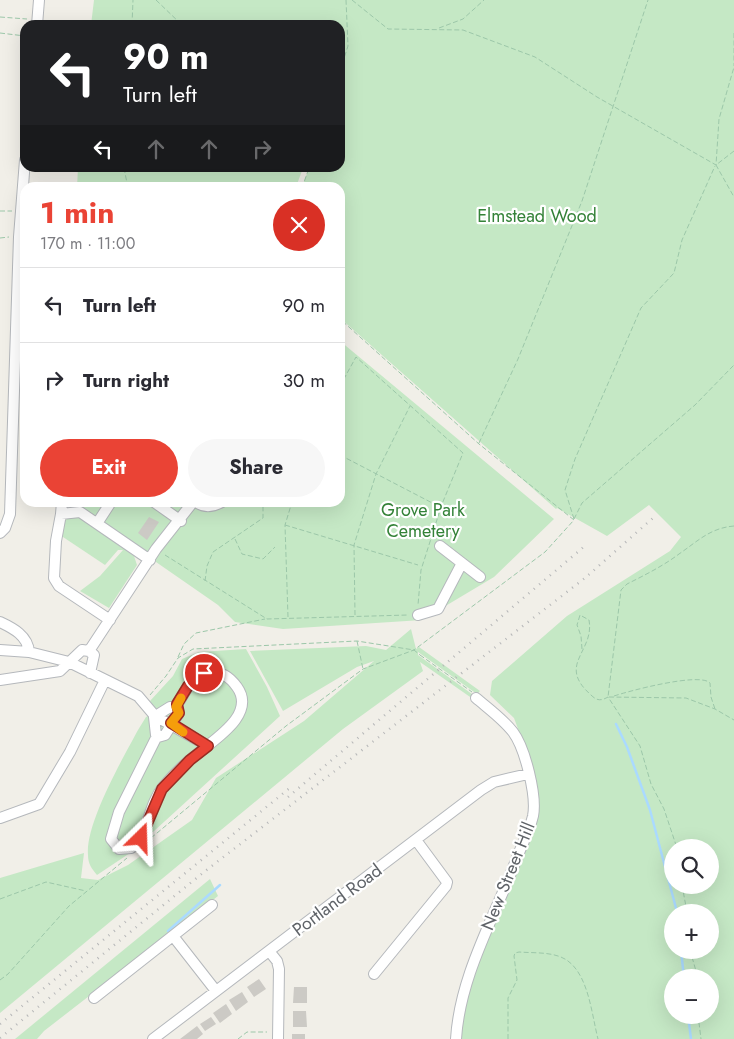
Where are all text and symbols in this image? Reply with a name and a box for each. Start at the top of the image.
text: 90 m [123,32,209,82]
icon: left [40,40,105,105]
text: Turn left [123,78,197,110]
icon: left [89,135,117,163]
icon: ahead [142,135,170,163]
icon: ahead [195,135,223,163]
icon: right [248,135,276,163]
text: 1 min [40,191,114,234]
button: close [273,199,325,251]
park label: Elmstead Wood [477,203,597,229]
text: 170 m · 11:00 [40,232,135,255]
icon: left [40,291,68,319]
text: Turn left [83,292,156,319]
text: 90 m [282,292,325,319]
icon: right [40,366,68,394]
text: Turn right [83,367,169,394]
text: 30 m [283,367,325,394]
button: Exit [40,439,178,497]
button: Share [188,439,325,497]
park label: Grove Park Cemetery [381,497,465,544]
pin [183,652,225,694]
icon: arrive [190,659,218,687]
position arrow [114,811,166,863]
street label: New Street Hill [474,818,542,934]
map controls [664,839,719,1024]
button: search [664,839,719,894]
street label: Portland Road [287,858,387,942]
button: + [664,904,719,959]
button: − [664,969,719,1024]

